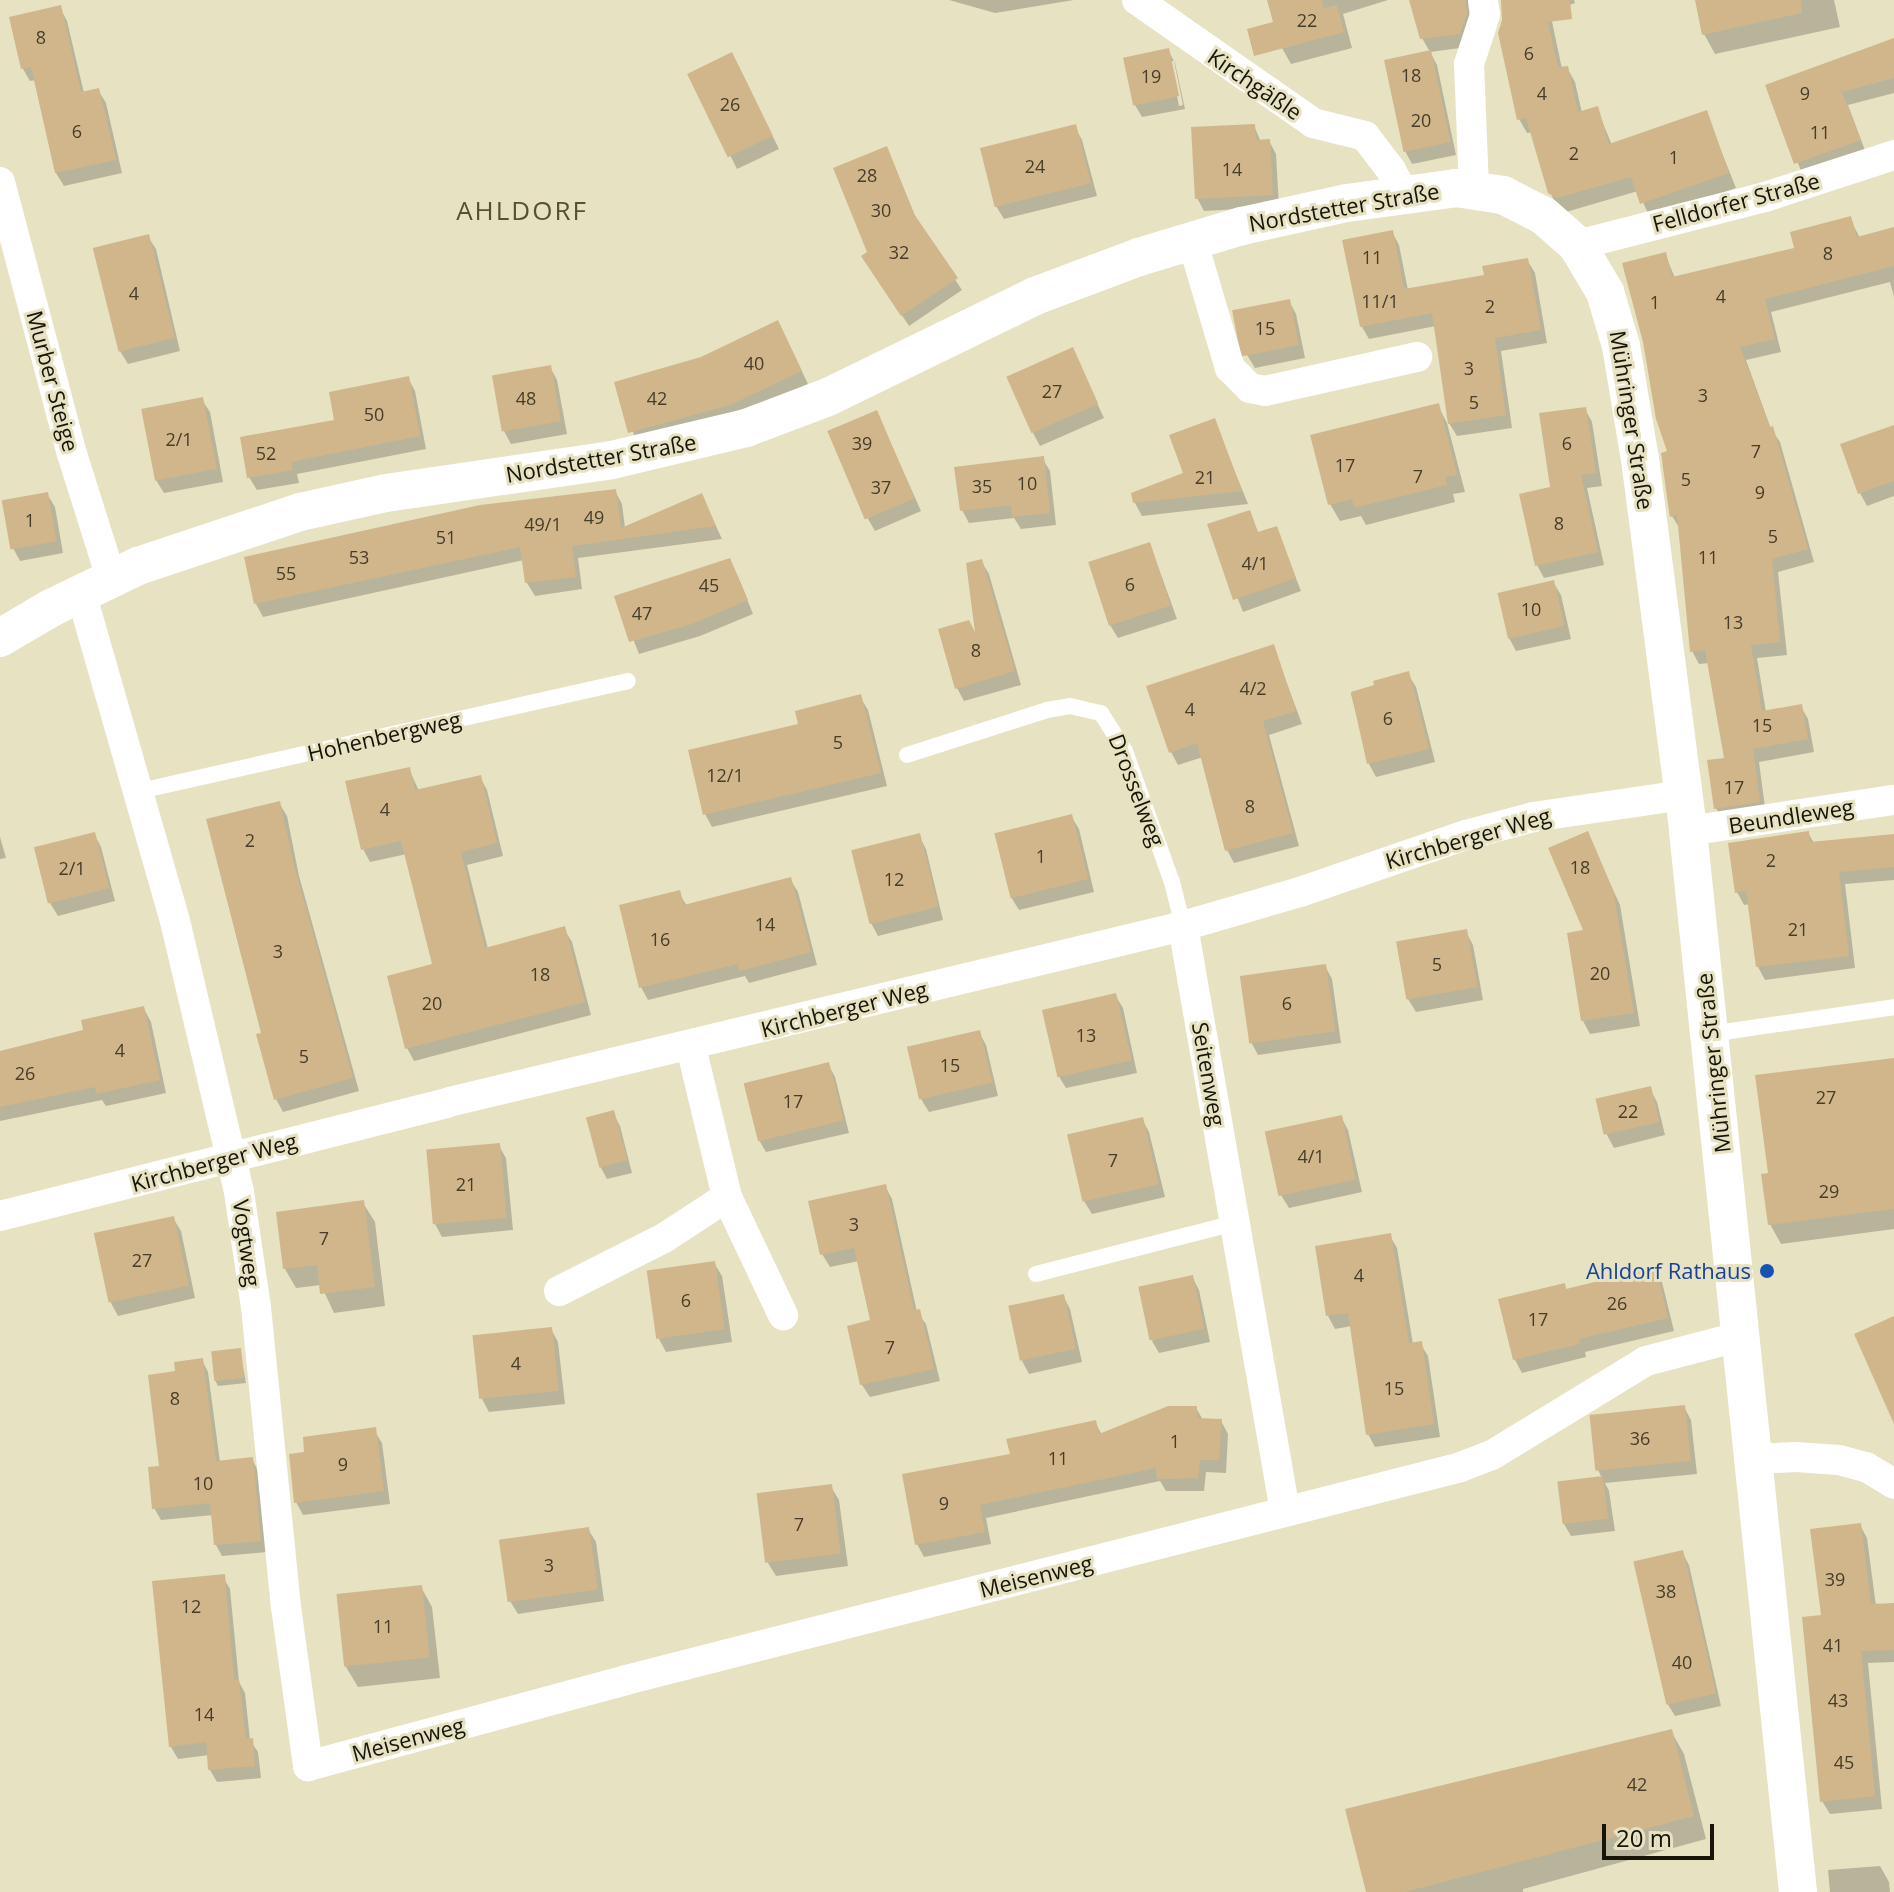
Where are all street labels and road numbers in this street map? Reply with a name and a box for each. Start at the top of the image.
street label: Kirchgäßle [1203,43,1307,125]
street label: Felldorfer Straße [1649,167,1823,237]
street label: Nordstetter Straße [1247,177,1441,237]
street label: Murber Steige [21,308,85,454]
street label: Mühringer Straße [1605,329,1659,511]
street label: Nordstetter Straße [504,428,698,488]
street label: Hohenbergweg [305,705,463,767]
street label: Drosselweg [1103,730,1171,850]
street label: Beundleweg [1727,793,1855,839]
street label: Kirchberger Weg [1382,802,1554,874]
street label: Mühringer Straße [1690,972,1736,1154]
street label: Kirchberger Weg [758,976,930,1042]
street label: Seitenweg [1187,1020,1231,1128]
street label: Kirchberger Weg [128,1127,300,1197]
street label: Vogtweg [228,1198,266,1288]
street label: Meisenweg [977,1549,1095,1603]
street label: Meisenweg [349,1711,467,1767]

